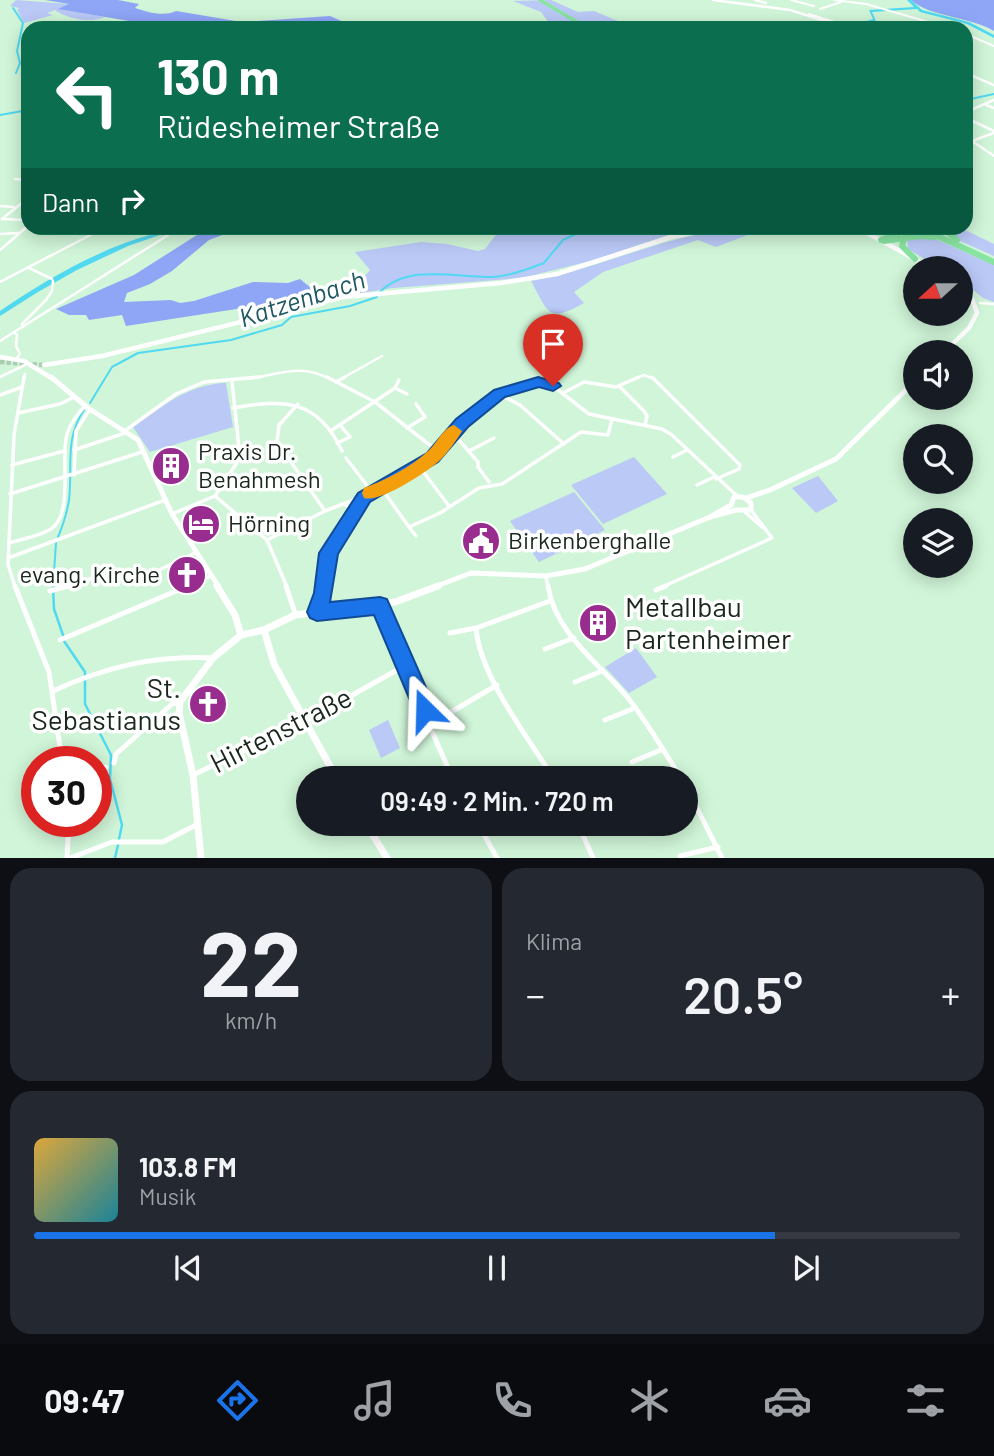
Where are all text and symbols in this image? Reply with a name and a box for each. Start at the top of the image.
text: 130 m [157,46,279,105]
icon: left [42,49,133,140]
text: Rüdesheimer Straße [157,106,440,144]
icon: right [113,182,151,220]
text: Dann [42,186,99,217]
north arrow [903,256,973,326]
map controls [903,256,973,578]
water label: Katzenbach [235,263,368,332]
pin [523,314,583,386]
icon: arrive [534,325,572,363]
button: sound [903,340,973,410]
button: search [903,424,973,494]
place label: Praxis Dr. Benahmesh [198,436,321,493]
building icon: Praxis Dr. Benahmesh [150,445,192,487]
hotel icon: Hörning [180,503,222,545]
place label: Hörning [228,508,310,537]
button: layers [903,508,973,578]
public building icon: Birkenberghalle [460,520,502,562]
place label: Birkenberghalle [508,525,671,554]
church icon: evang. Kirche [166,554,208,596]
place label: evang. Kirche [19,559,160,588]
place label: Metallbau Partenheimer [625,589,791,655]
building icon: Metallbau Partenheimer [577,602,619,644]
place label: St. Sebastianus [31,670,181,736]
position arrow [388,673,462,747]
street label: Hirtenstraße [204,679,357,779]
church icon: St. Sebastianus [187,683,229,725]
speed limit sign: 30 [21,746,112,837]
text: 09:49 · 2 Min. · 720 m [380,785,614,816]
text: 22 [200,906,302,1015]
text: Klima [526,927,582,955]
text: 20.5° [683,962,803,1024]
text: − [526,971,545,1017]
text: + [941,971,960,1017]
text: km/h [225,1006,277,1034]
text: 103.8 FM [139,1151,237,1182]
text: Musik [139,1182,196,1210]
icon: previous [169,1249,207,1287]
icon: pause [478,1249,516,1287]
icon: next [787,1249,825,1287]
icon: directions [213,1376,262,1425]
icon: music [350,1376,399,1425]
icon: phone [488,1376,537,1425]
icon: climate [625,1376,674,1425]
icon: car [763,1376,812,1425]
icon: filters [901,1376,950,1425]
text: 09:47 [44,1381,124,1419]

